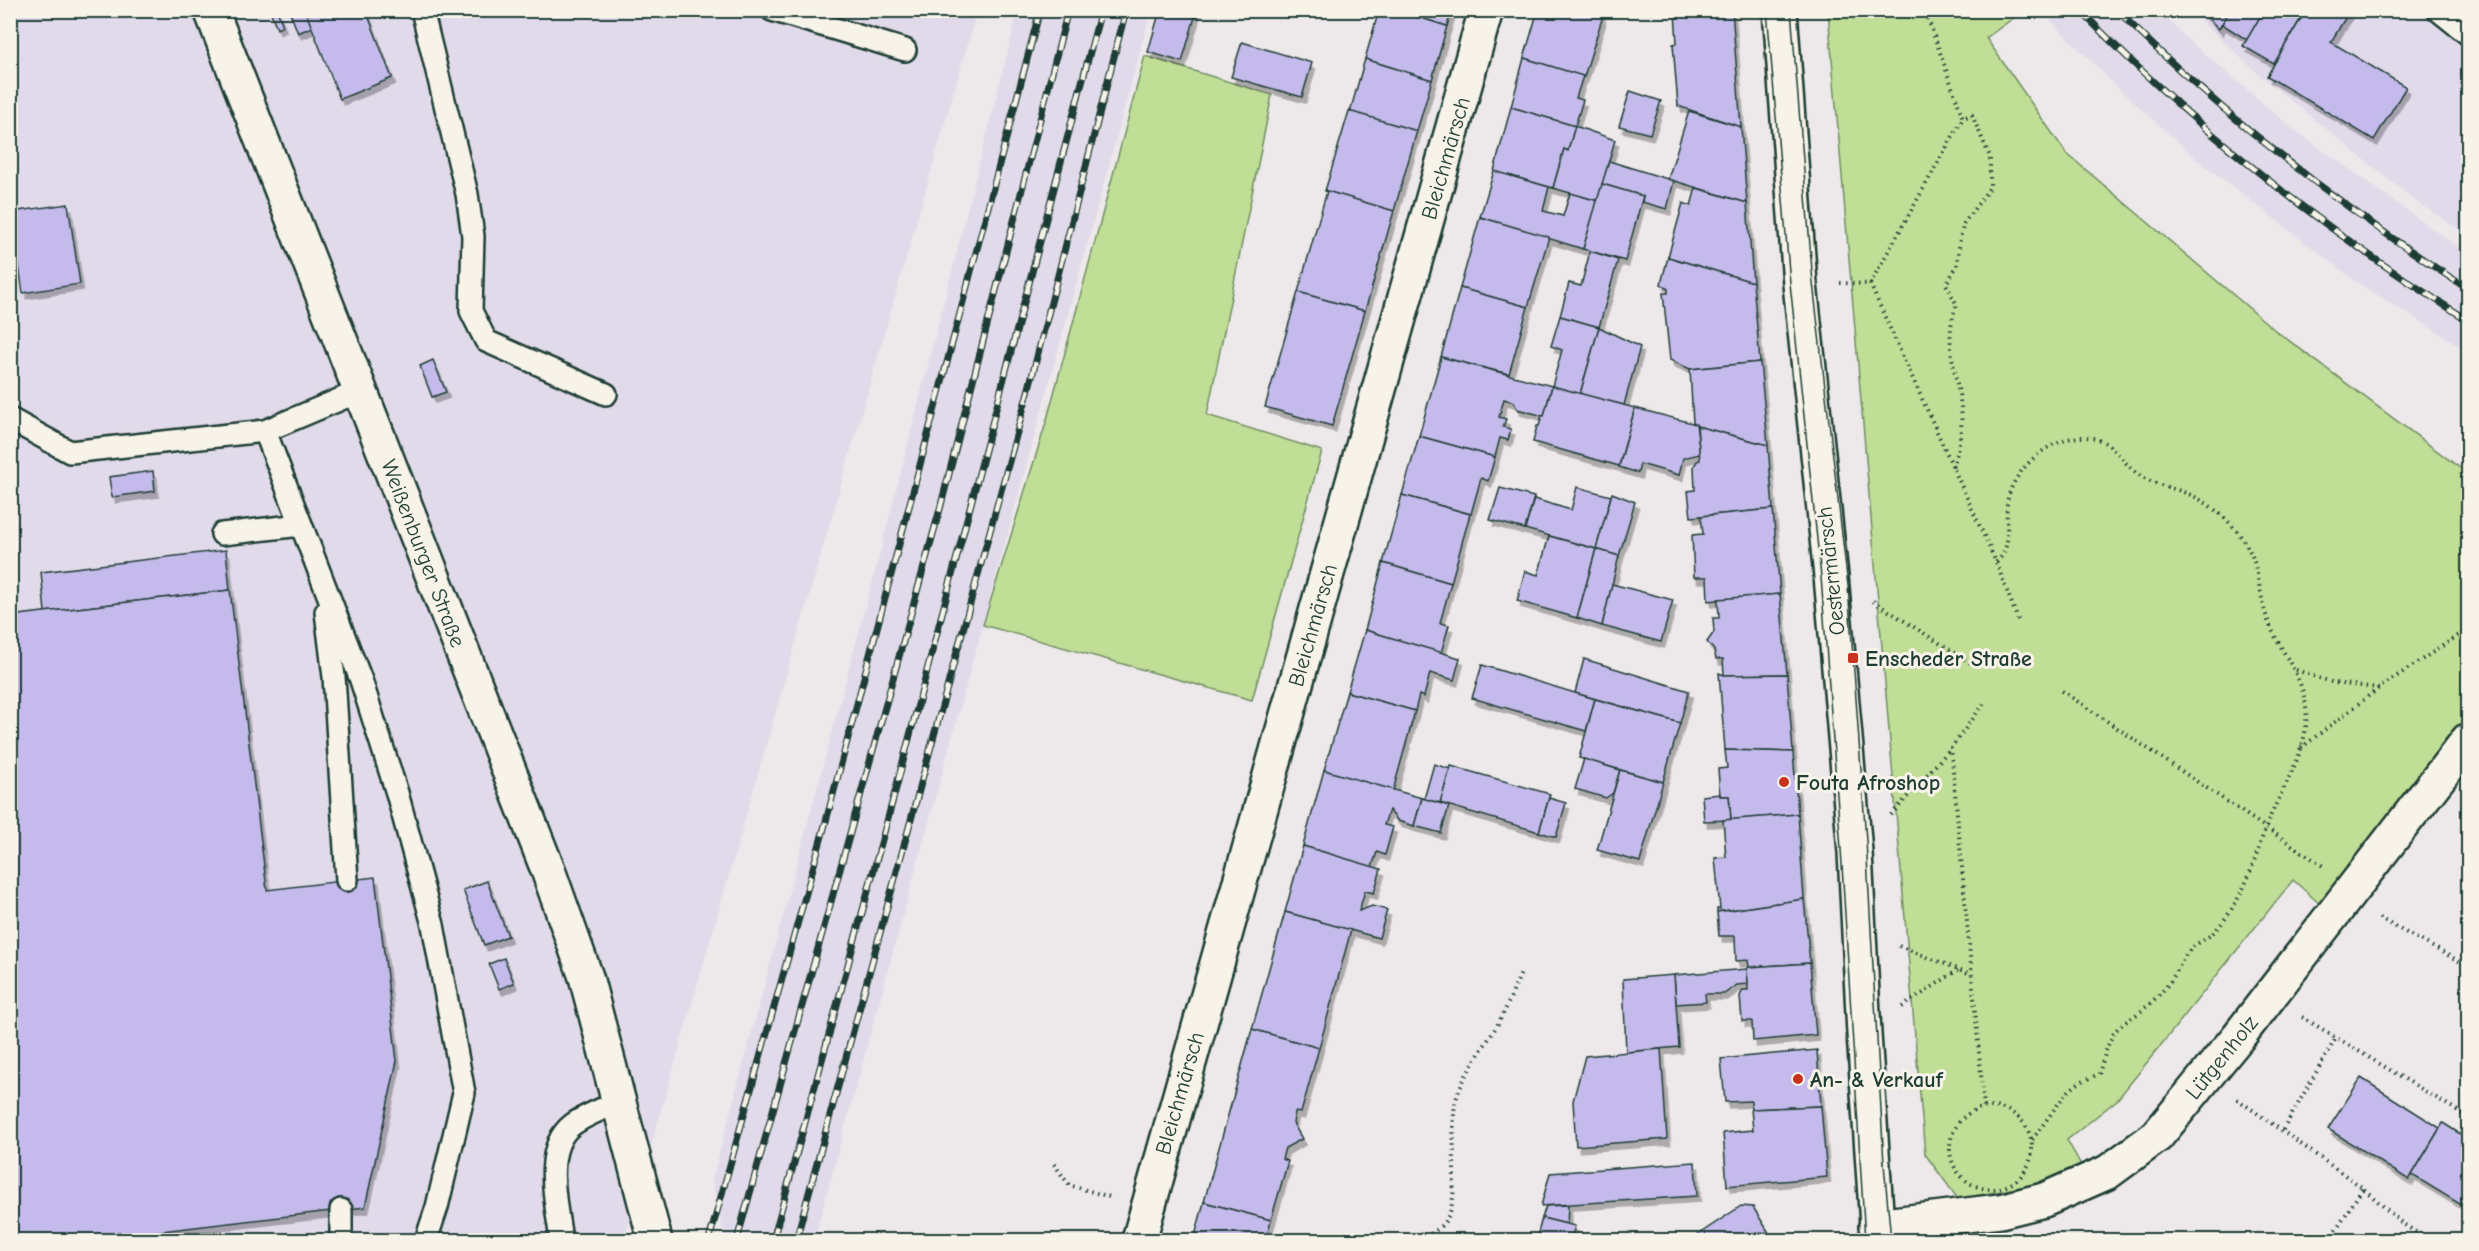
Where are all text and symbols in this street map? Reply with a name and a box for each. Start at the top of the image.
street label: Bleichmärsch [1416,94,1476,223]
street label: Weißenburger Straße [375,456,471,651]
street label: Oestermärsch [1811,505,1851,637]
street label: Bleichmärsch [1283,561,1343,690]
place label: Enscheder Straße [1865,646,2032,672]
marker: Enscheder Straße [1846,651,1860,665]
place label: Fouta Afroshop [1796,770,1940,796]
marker: Fouta Afroshop [1777,775,1791,789]
street label: Lütgenholz [2180,1010,2264,1105]
street label: Bleichmärsch [1150,1029,1210,1158]
place label: An- & Verkauf [1810,1067,1944,1093]
marker: An- & Verkauf [1791,1072,1805,1086]

